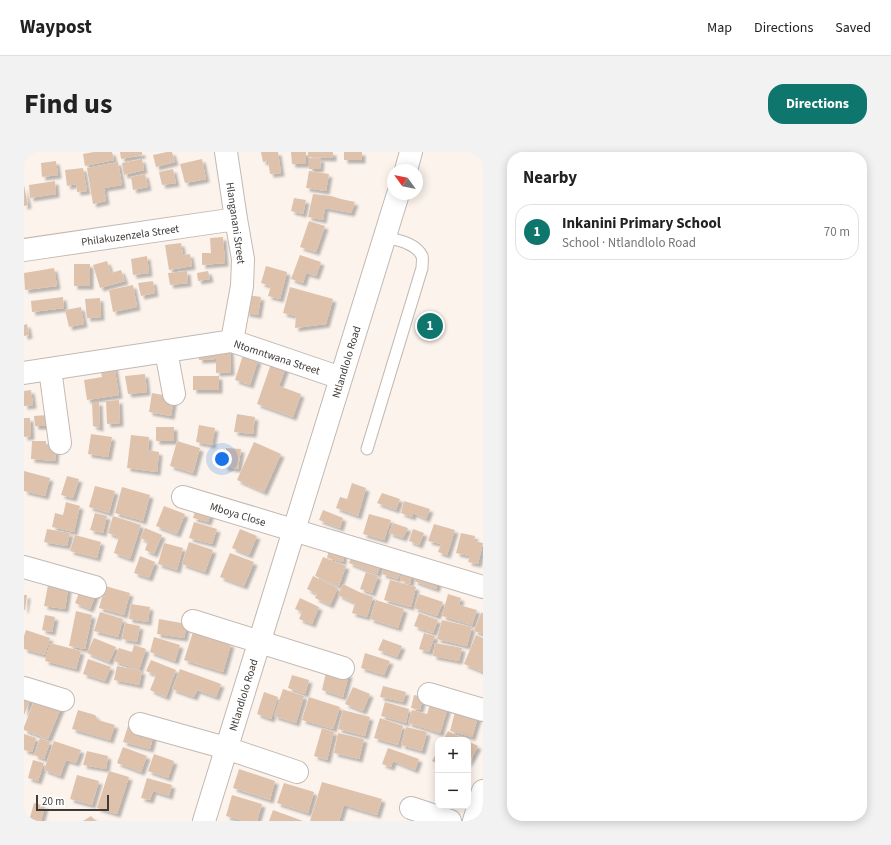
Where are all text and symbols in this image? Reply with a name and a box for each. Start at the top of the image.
text: Waypost [20,14,92,41]
text: Map [707,18,732,38]
text: Directions [754,18,813,38]
text: Saved [835,18,871,38]
text: Find us [24,84,112,124]
button: Directions [768,84,867,124]
north arrow [387,164,423,200]
text: Nearby [523,166,577,190]
street label: Hlanganani Street [222,181,249,265]
text: Inkanini Primary School [562,213,721,234]
street label: Philakuzenzela Street [80,221,180,250]
text: 1 [534,223,540,241]
text: 70 m [824,223,850,241]
text: School · Ntlandlolo Road [562,234,696,252]
pin: 1 [417,311,443,341]
street label: Ntlandlolo Road [328,324,365,400]
street label: Ntomntwana Street [232,336,322,379]
your location [212,449,232,469]
street label: Mboya Close [208,499,268,530]
street label: Ntlandlolo Road [225,657,262,733]
map controls [435,737,471,809]
button: + [435,737,471,773]
button: − [435,773,471,809]
scale bar [36,793,109,812]
text: 20 m [42,794,64,809]

